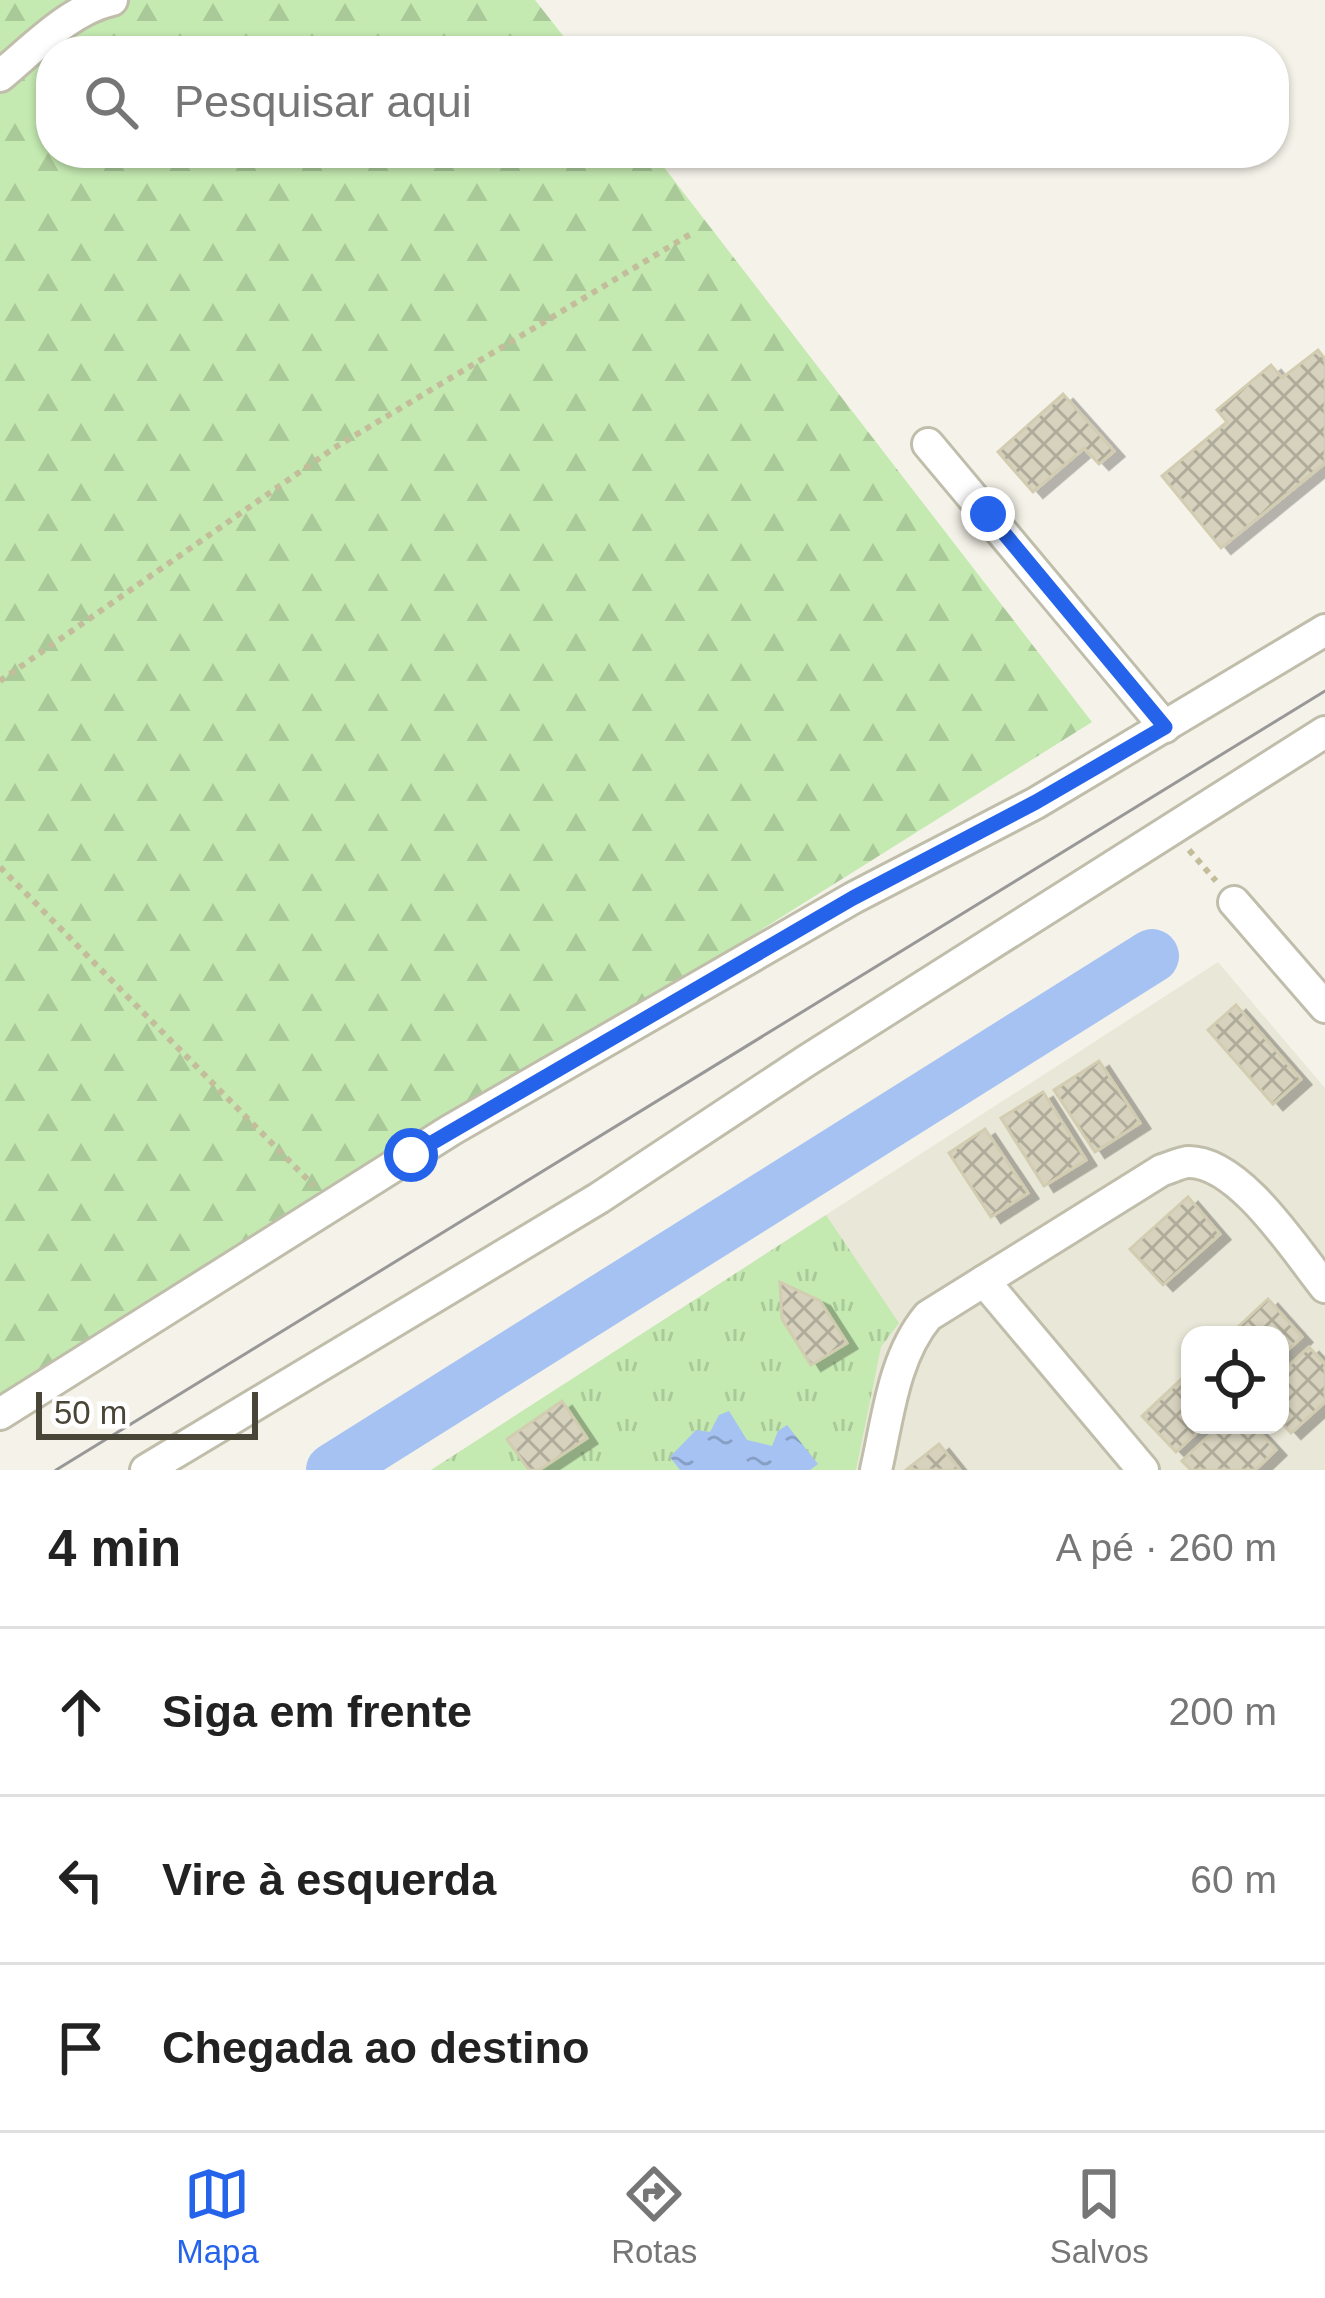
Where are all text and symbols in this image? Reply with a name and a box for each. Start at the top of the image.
search box [36,36,1289,168]
icon: search [78,69,144,135]
text: Pesquisar aqui [174,76,472,127]
route end [961,487,1015,541]
route start [384,1128,438,1182]
map controls [1181,1326,1289,1434]
button: locate [1181,1326,1289,1434]
scale bar [36,1386,258,1439]
text: 50 m [54,1394,127,1431]
text: 4 min [48,1520,181,1577]
text: A pé · 260 m [1056,1526,1277,1569]
icon: ahead [48,1679,114,1745]
text: Siga em frente [162,1686,472,1737]
text: 200 m [1169,1690,1277,1733]
icon: left [48,1847,114,1913]
text: Vire à esquerda [162,1854,496,1905]
text: 60 m [1190,1858,1277,1901]
icon: arrive [48,2015,114,2081]
text: Chegada ao destino [162,2022,590,2073]
tab: Mapa [176,2161,259,2271]
tab: Rotas [611,2161,697,2271]
tab: Salvos [1050,2161,1149,2271]

